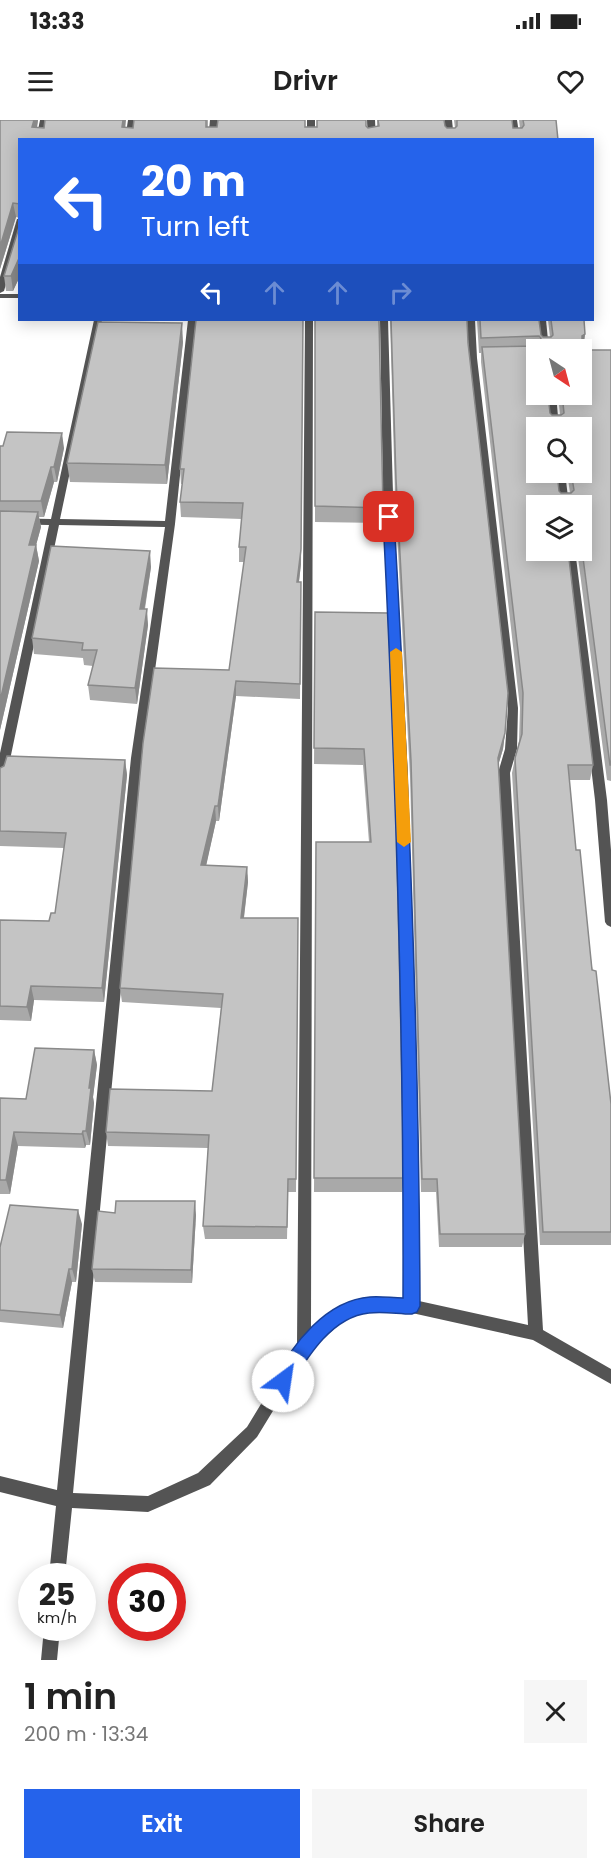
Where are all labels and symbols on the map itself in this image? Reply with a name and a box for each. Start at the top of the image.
north arrow [526,339,592,405]
pin [363,491,414,542]
position arrow [251,1349,315,1413]
speed limit sign: 30 [108,1563,186,1641]

